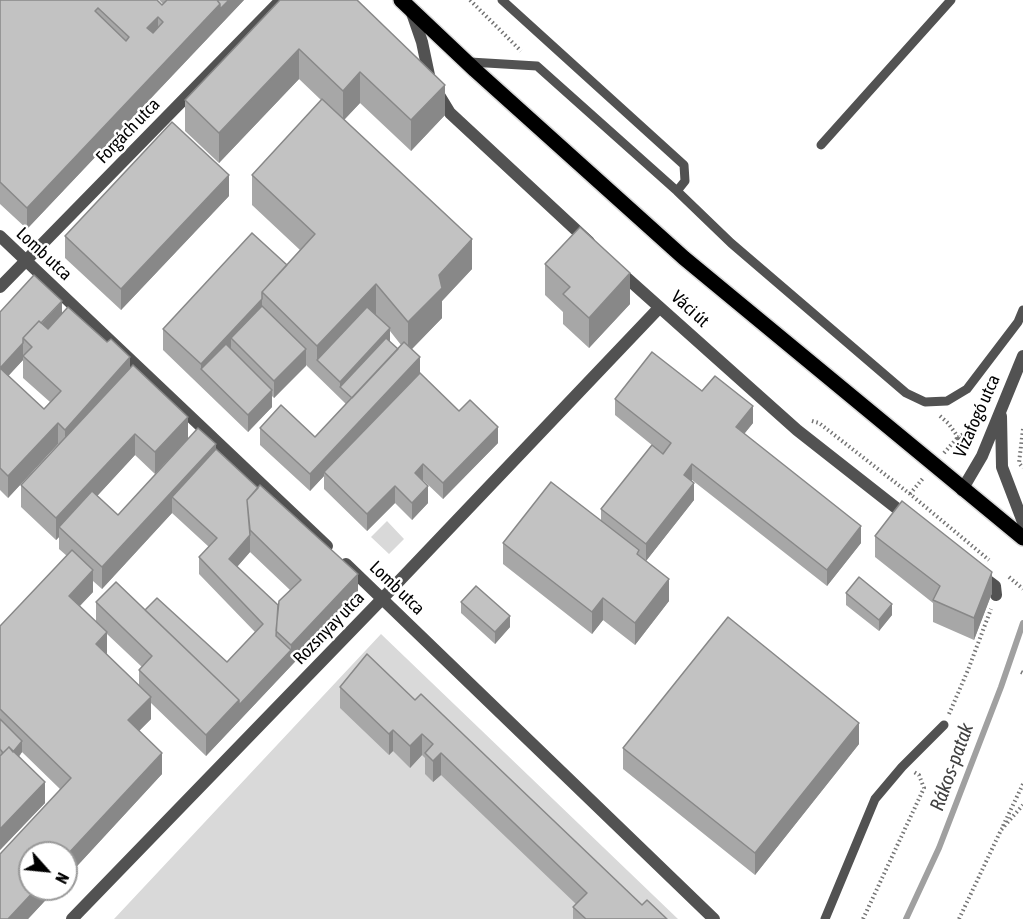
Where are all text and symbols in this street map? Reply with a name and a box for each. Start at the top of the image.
street label: Forgách utca [92,94,164,168]
street label: Lomb utca [12,223,76,285]
street label: Váci út [667,286,713,332]
street label: Vizafogó utca [949,371,1005,461]
street label: Lomb utca [365,557,429,619]
street label: Rozsnyay utca [289,587,369,669]
water label: Rákos-patak [925,720,979,814]
north arrow [18,841,78,901]
text: N [52,870,72,887]

